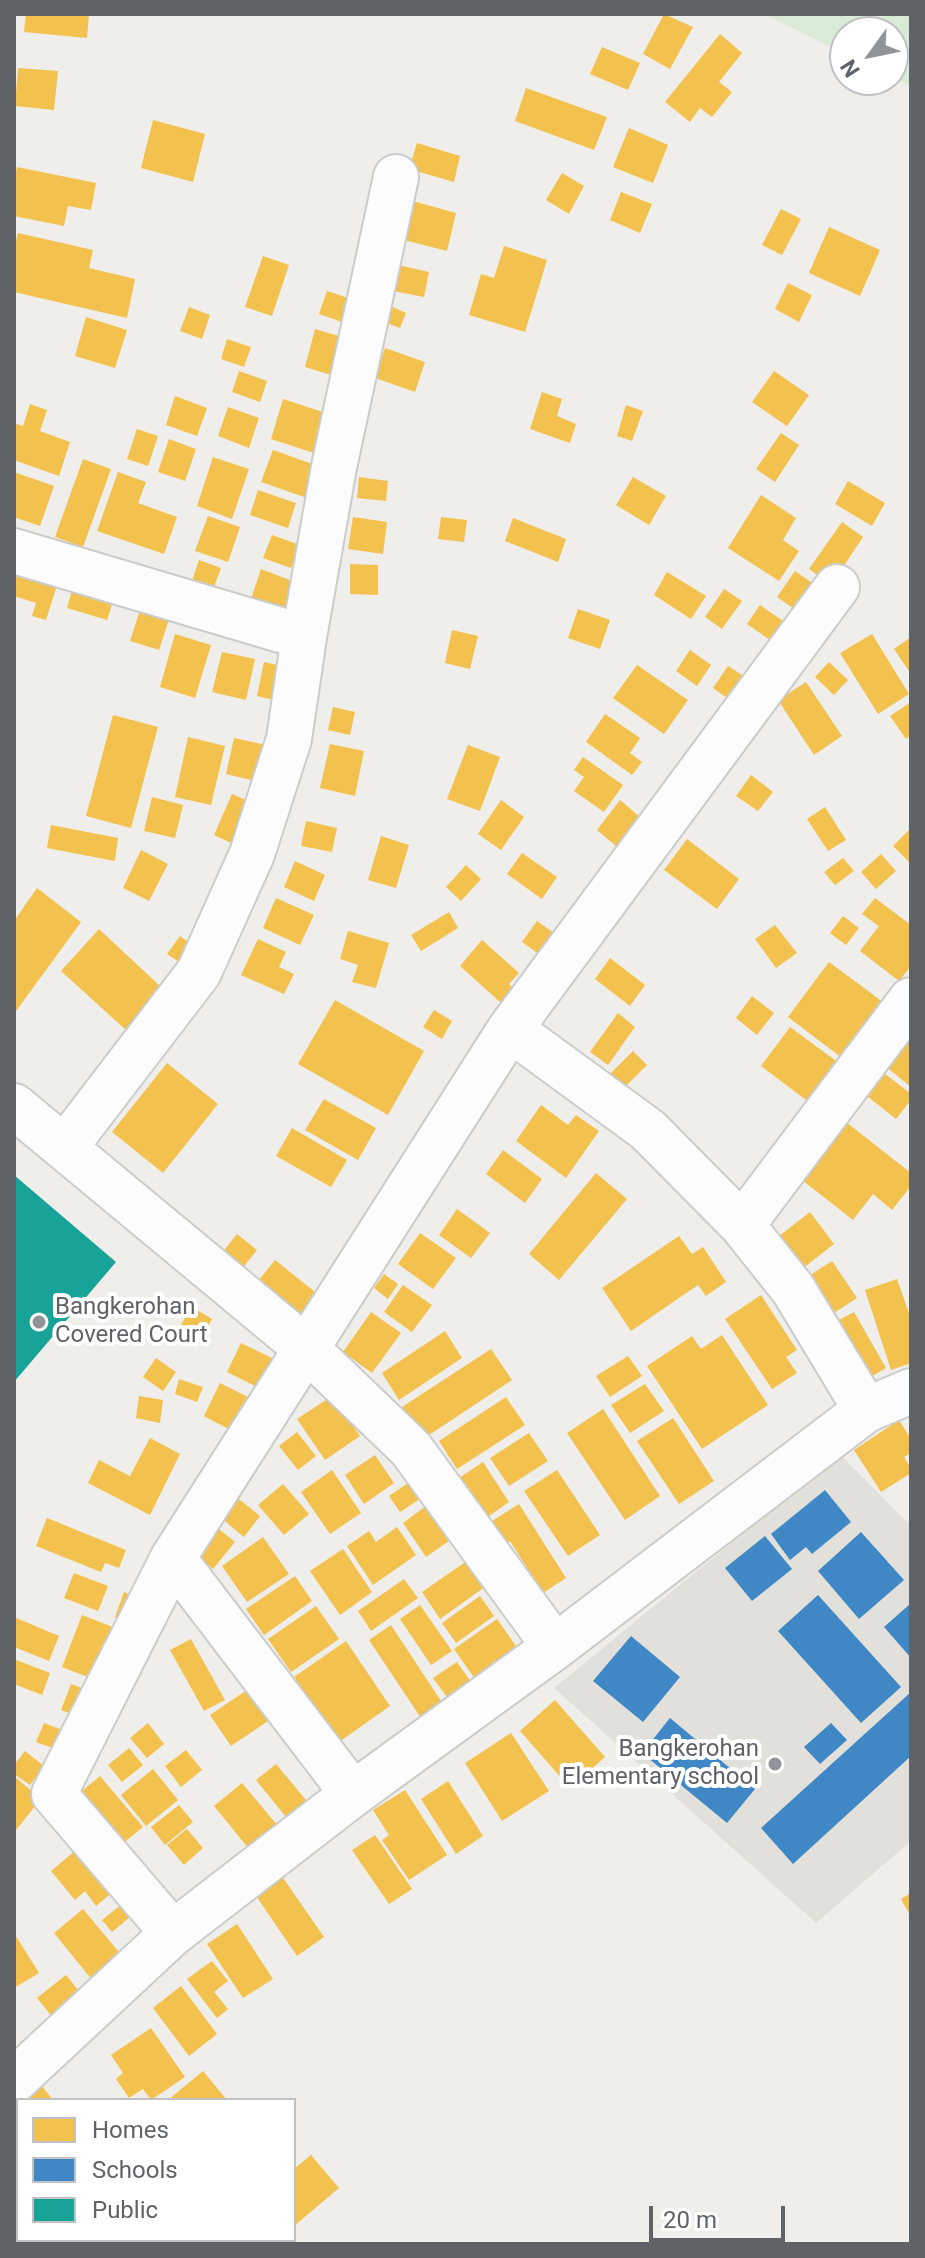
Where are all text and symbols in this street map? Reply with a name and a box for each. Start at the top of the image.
north arrow [829,16,909,96]
text: N [835,55,865,82]
place label: Bangkerohan Covered Court [55,1294,208,1350]
marker: Bangkerohan Covered Court [30,1313,48,1331]
place label: Bangkerohan Elementary school [562,1736,759,1792]
marker: Bangkerohan Elementary school [766,1755,784,1773]
legend [16,2098,296,2242]
text: Homes [92,2116,169,2144]
text: Schools [92,2156,178,2184]
scale bar [653,2190,789,2240]
text: Public [92,2196,158,2224]
text: 20 m [663,2206,717,2234]

